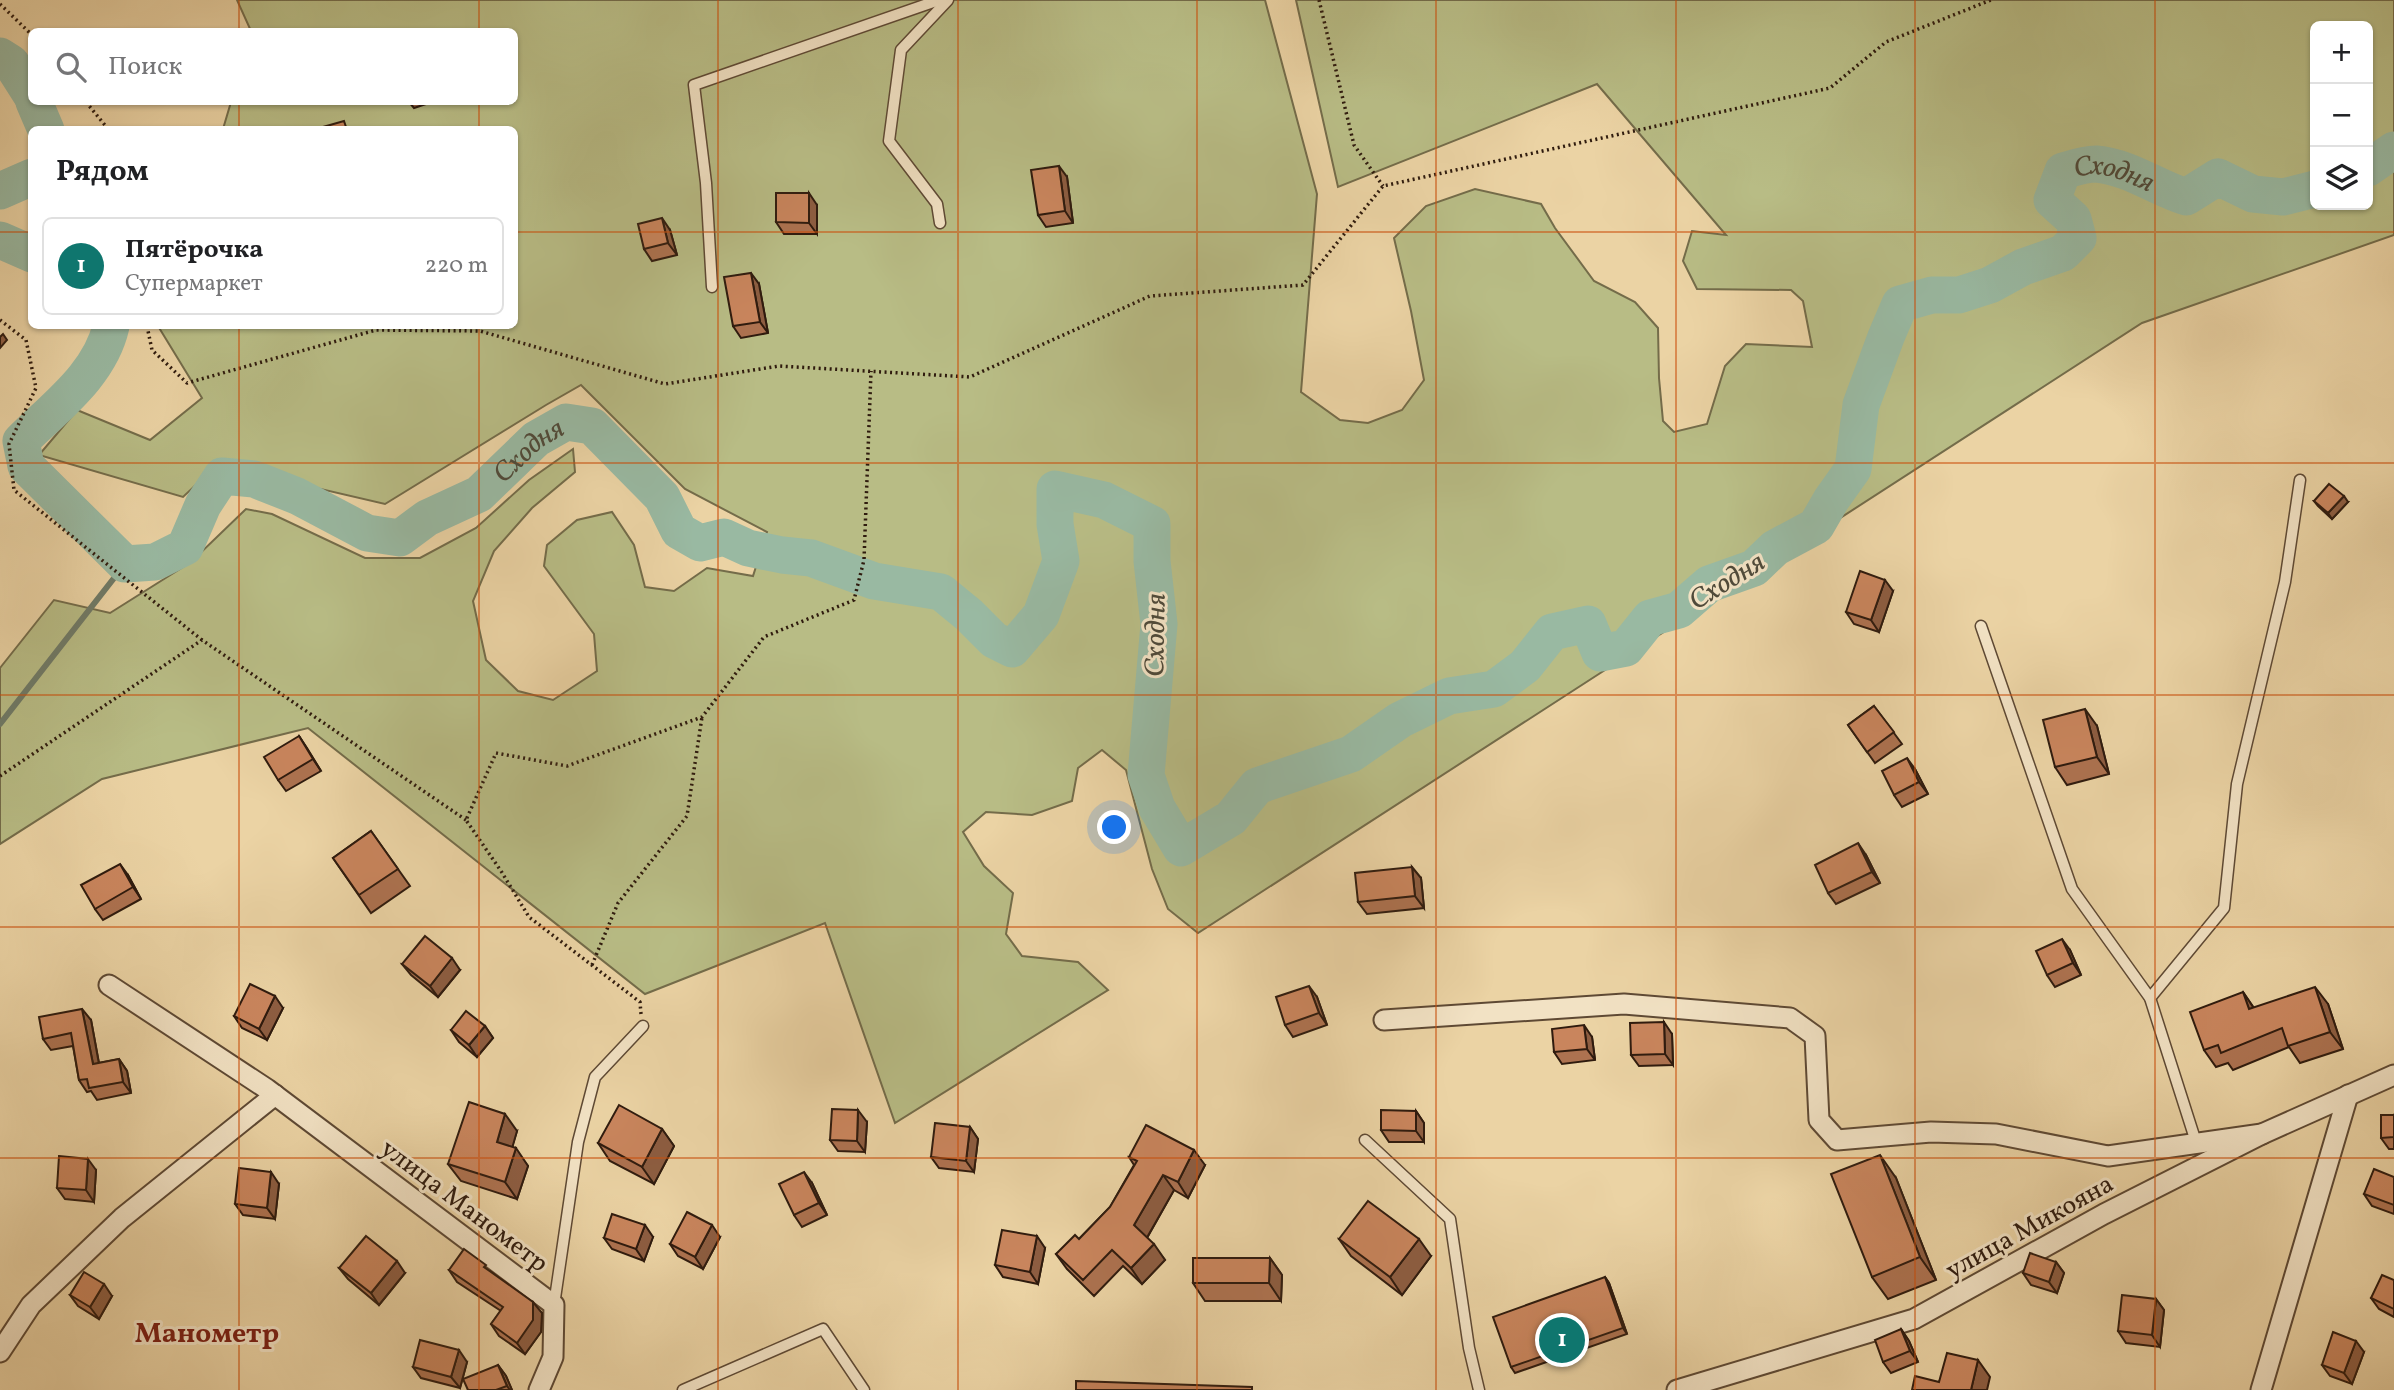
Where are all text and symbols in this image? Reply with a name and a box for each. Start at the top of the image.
map controls [2310,21,2373,210]
button: + [2310,21,2373,84]
search box [28,28,518,105]
icon: search [52,48,90,86]
text: Поиск [108,49,182,85]
button: − [2310,84,2373,147]
water label: Сходня [2070,146,2161,203]
button: layers [2310,147,2373,210]
text: Рядом [56,151,149,193]
text: Пятёрочка [125,232,263,268]
text: 1 [76,250,86,282]
text: 220 m [425,250,488,282]
text: Супермаркет [125,268,263,300]
water label: Сходня [485,410,572,493]
water label: Сходня [1682,543,1773,621]
water label: Сходня [1136,593,1177,677]
your location [1097,810,1131,844]
street label: улица Манометр [372,1131,555,1282]
street label: улица Микояна [1939,1167,2120,1289]
pin: 1 [1539,1314,1585,1366]
district label: Манометр [135,1315,279,1354]

